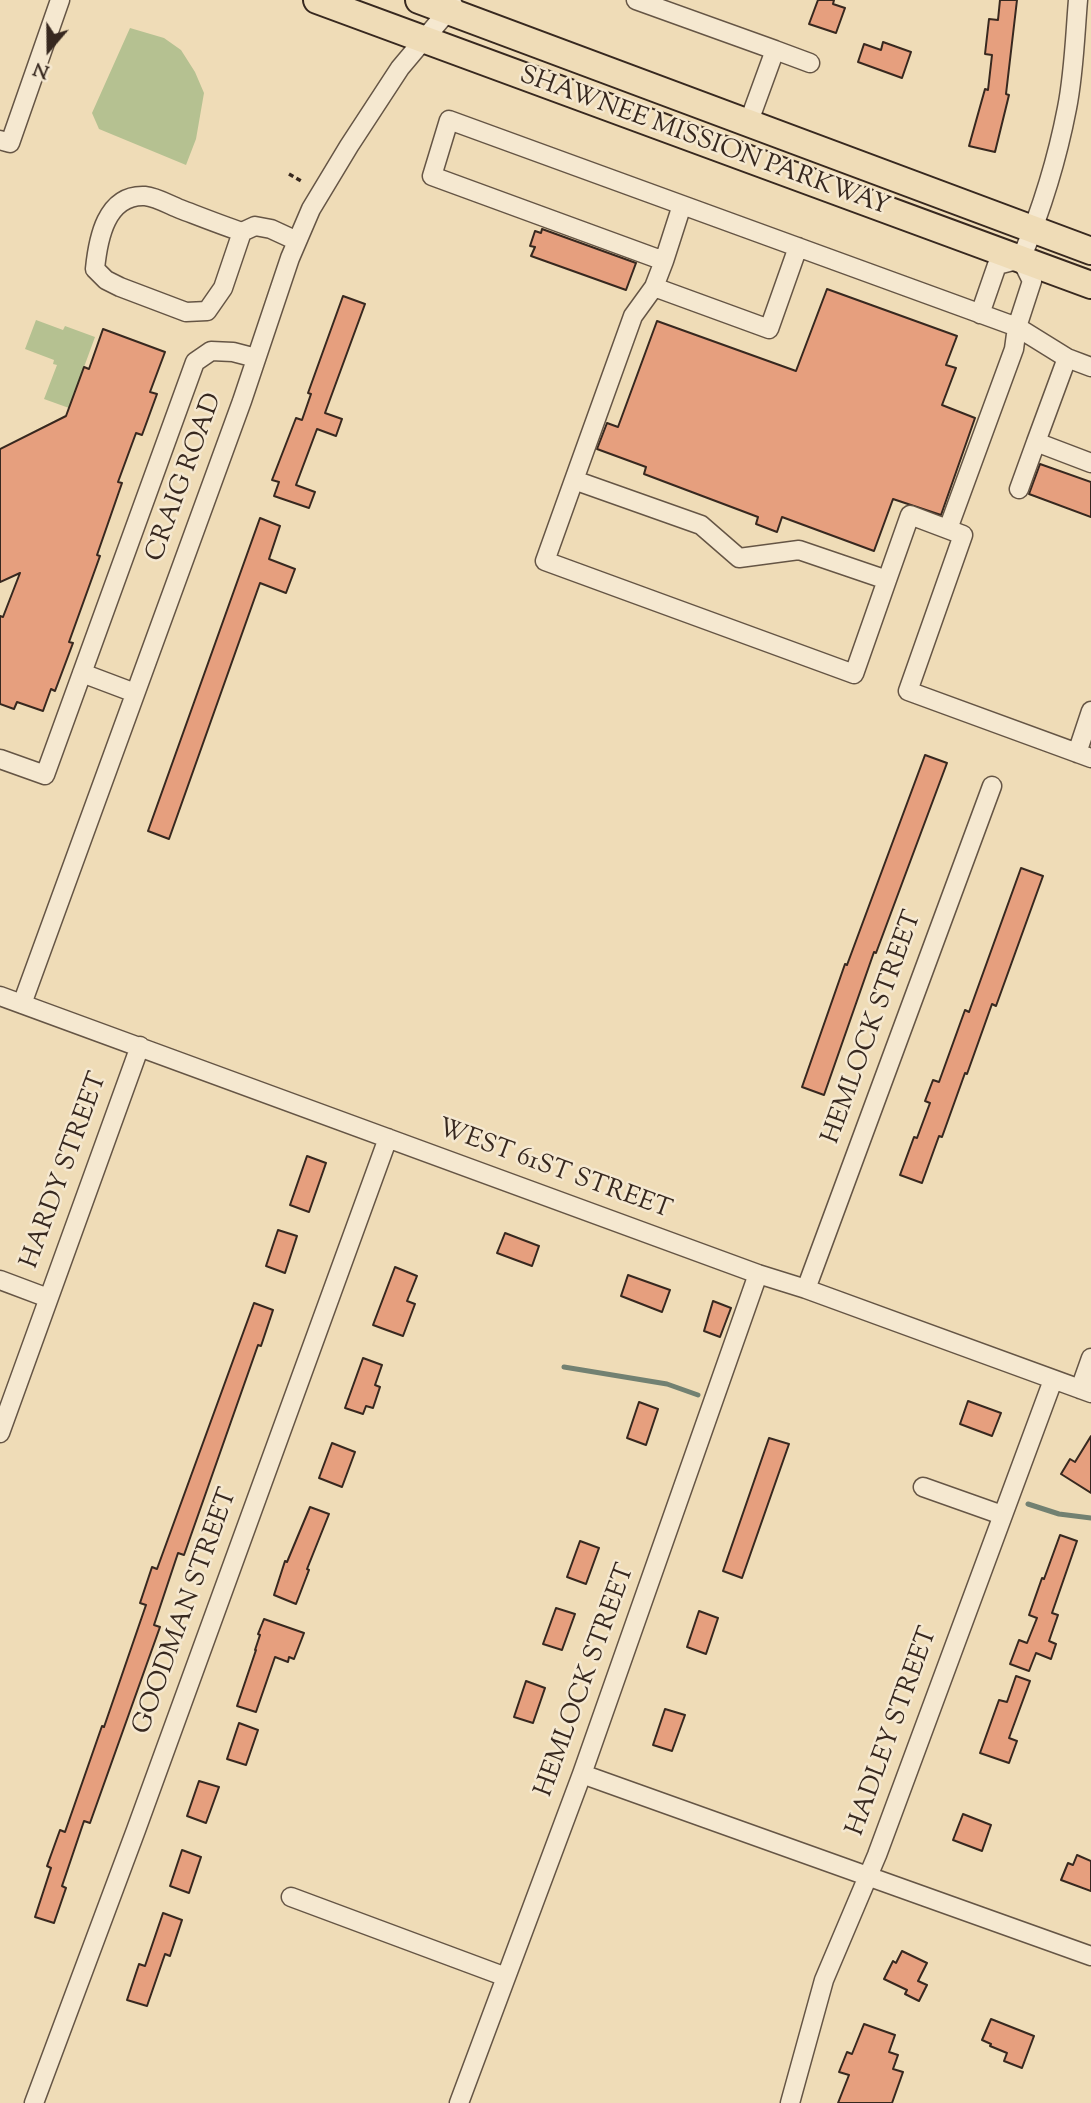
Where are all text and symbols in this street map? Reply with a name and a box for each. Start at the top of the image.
north arrow [14,14,84,84]
text: N [30,54,53,84]
street label: SHAWNEE MISSION PARKWAY [515,61,893,225]
street label: CRAIG ROAD [141,390,231,566]
street label: HEMLOCK STREET [817,907,931,1149]
street label: HARDY STREET [16,1069,116,1273]
street label: WEST 61ST STREET [433,1114,675,1228]
street label: GOODMAN STREET [128,1485,246,1739]
street label: HEMLOCK STREET [530,1560,644,1802]
street label: HADLEY STREET [842,1623,946,1841]

